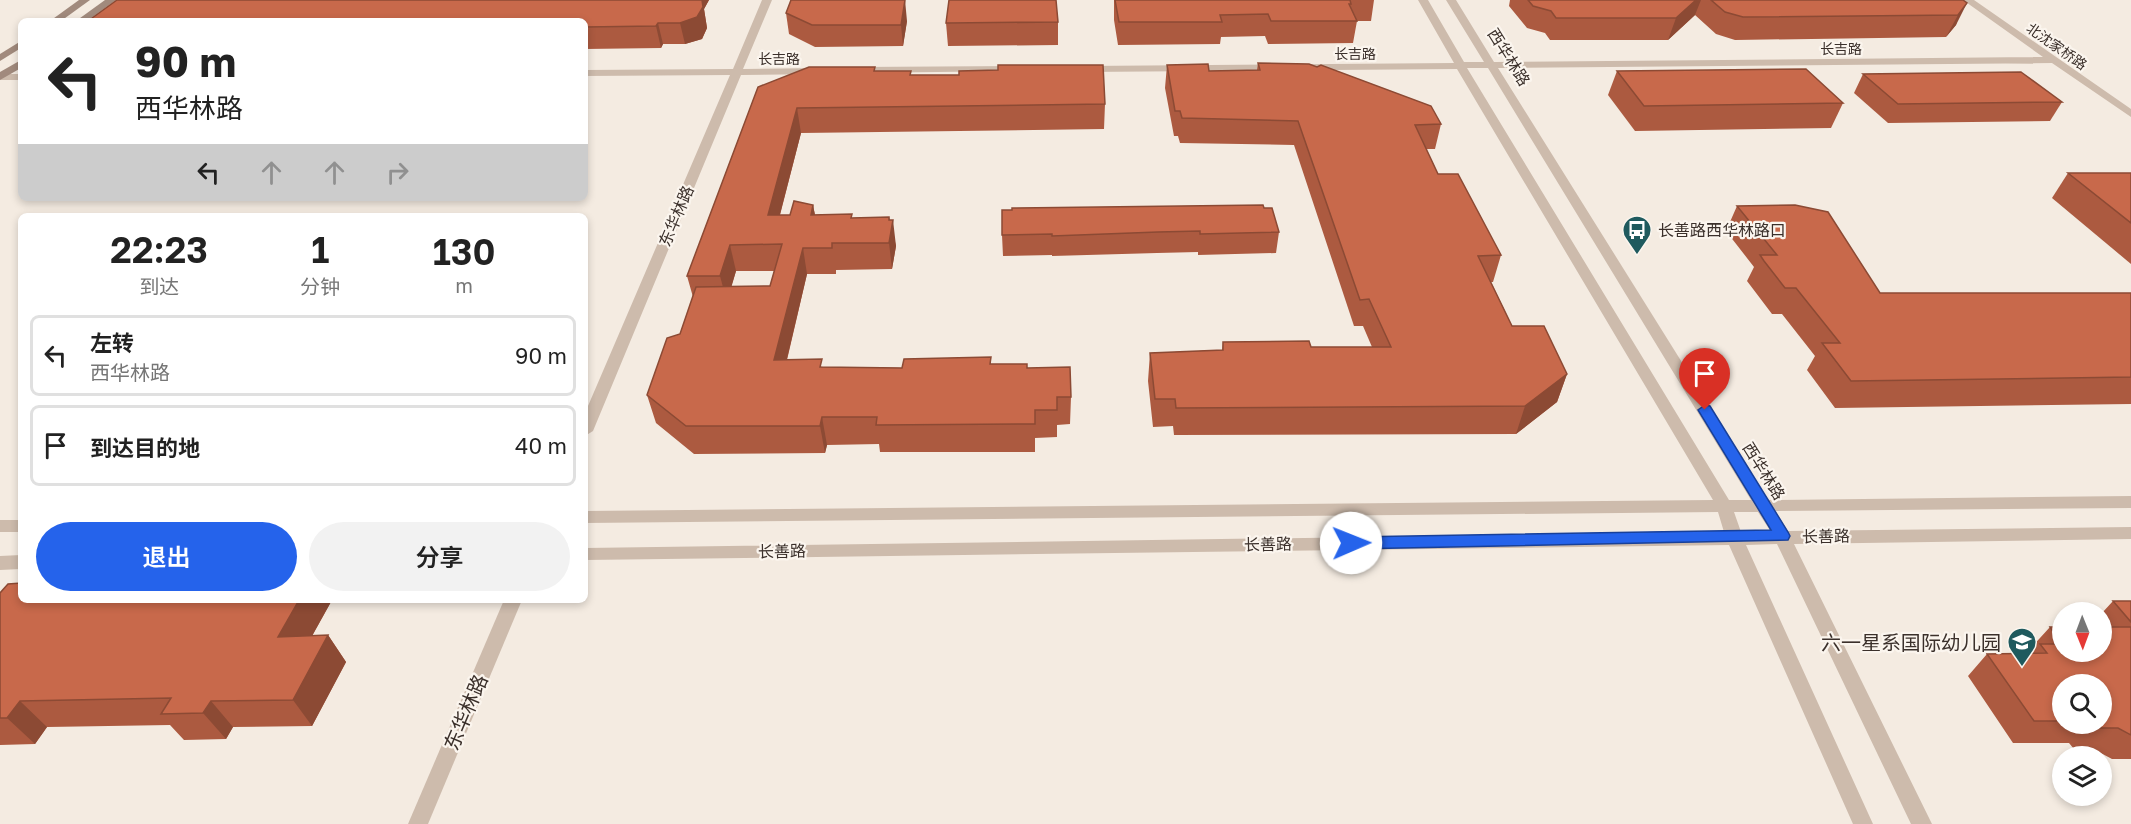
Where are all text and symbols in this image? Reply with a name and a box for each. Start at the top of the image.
street label: 北沈家桥路 [2023,19,2091,73]
street label: 西华林路 [1484,25,1534,89]
text: 90 m [135,36,236,86]
street label: 长吉路 [1820,40,1862,57]
icon: left [36,42,114,120]
street label: 长吉路 [1334,45,1376,62]
street label: 长吉路 [758,50,800,67]
text: 西华林路 [135,92,243,124]
icon: left [192,156,225,189]
icon: ahead [255,156,288,189]
icon: ahead [318,156,351,189]
icon: right [381,156,414,189]
street label: 东华林路 [654,183,698,249]
bus stop icon: 长善路西华林路口 [1621,214,1653,256]
place label: 长善路西华林路口 [1658,220,1786,240]
text: 22:23 [110,228,208,271]
text: 1 [311,228,329,271]
text: 130 [433,230,496,273]
text: m [455,273,473,297]
text: 到达 [139,274,179,298]
text: 分钟 [300,274,340,298]
text: 左转 [90,329,134,356]
icon: left [39,339,72,372]
text: 90 m [515,342,567,369]
pin [1679,348,1730,410]
icon: arrive [1688,357,1721,390]
text: 西华林路 [90,360,170,384]
icon: arrive [39,429,72,462]
text: 40 m [515,432,567,459]
text: 到达目的地 [90,434,200,461]
street label: 西华林路 [1739,439,1789,503]
position arrow [1319,511,1383,575]
button: 退出 [36,522,297,591]
button: 分享 [309,522,570,591]
street label: 长善路 [1802,526,1850,546]
street label: 长善路 [1244,534,1292,554]
street label: 长善路 [758,541,806,561]
north arrow [2052,602,2112,662]
map controls [2052,602,2112,806]
school or university icon: 六一星系国际幼儿园 [2006,626,2038,668]
place label: 六一星系国际幼儿园 [1821,630,2001,654]
street label: 东华林路 [438,670,492,754]
button: search [2052,674,2112,734]
button: layers [2052,746,2112,806]

